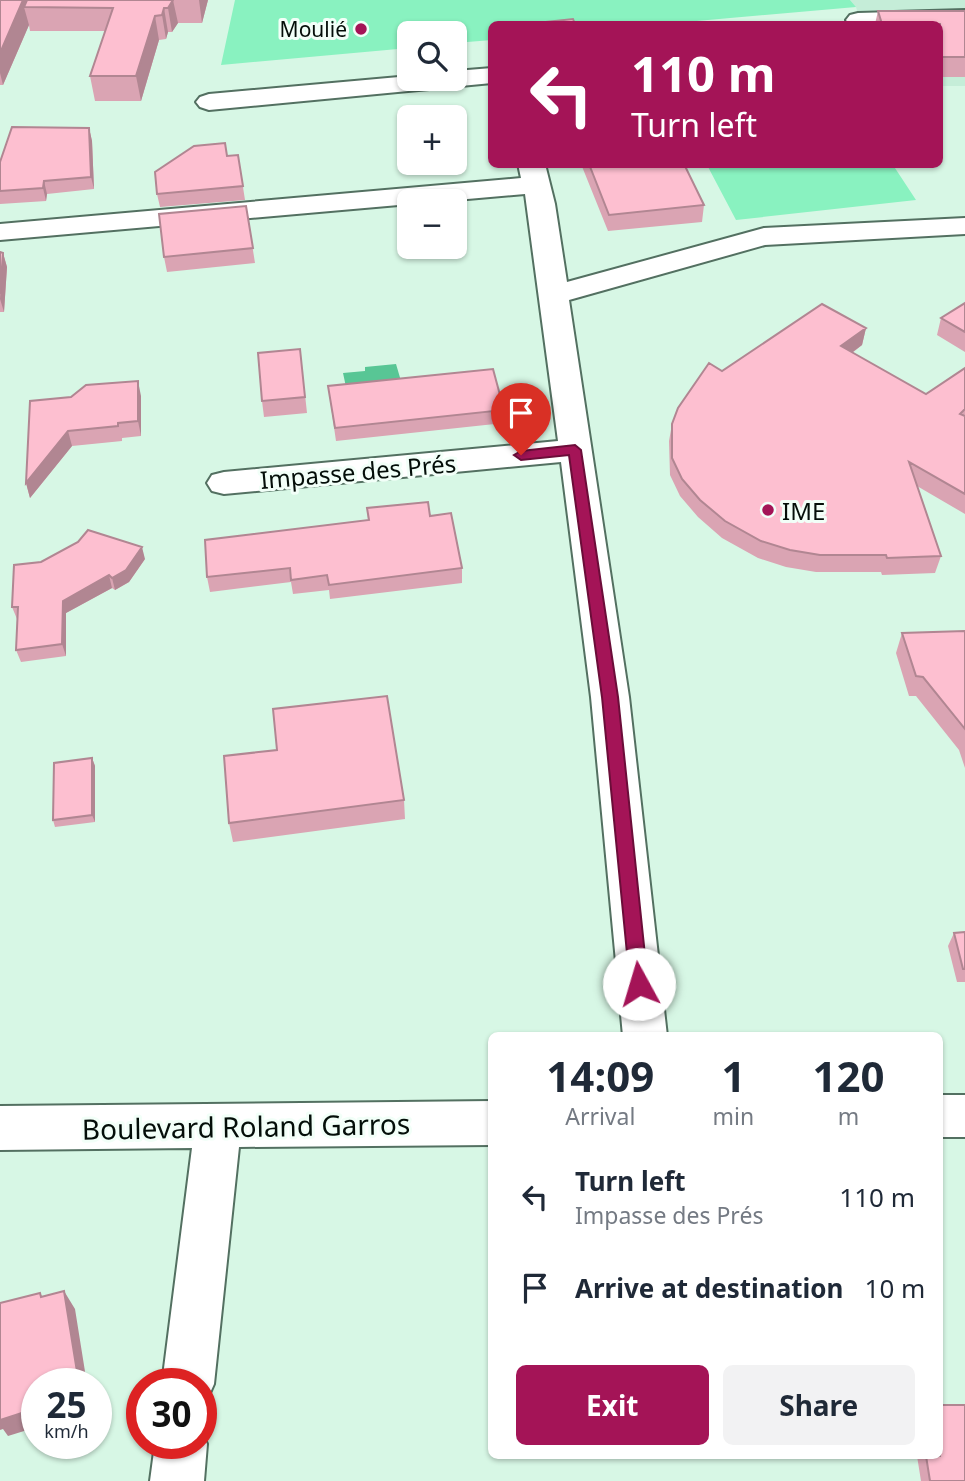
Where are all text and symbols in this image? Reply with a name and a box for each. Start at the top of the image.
place label: Moulié [280,15,347,43]
marker: Moulié [353,21,369,37]
map controls [397,21,467,259]
button: search [397,21,467,91]
text: 110 m [631,40,776,106]
icon: left [516,49,607,140]
text: Turn left [631,103,757,146]
button: + [397,105,467,175]
button: − [397,189,467,259]
pin [491,383,551,455]
icon: arrive [502,394,540,432]
street label: Impasse des Prés [259,446,457,496]
place label: IME [782,494,825,527]
marker: IME [760,502,776,518]
position arrow [602,947,676,1021]
text: 14:09 [546,1047,654,1104]
text: 1 [721,1047,745,1104]
text: 120 [813,1047,885,1104]
text: Arrival [565,1100,635,1132]
text: min [713,1100,754,1132]
text: m [838,1100,859,1132]
street label: Boulevard Roland Garros [81,1104,411,1148]
text: Turn left [575,1163,686,1199]
icon: left [516,1178,554,1216]
text: 110 m [839,1179,915,1215]
text: Impasse des Prés [575,1199,763,1231]
icon: arrive [516,1269,554,1307]
text: Arrive at destination [575,1270,844,1306]
text: 10 m [865,1270,925,1306]
button: Exit [516,1365,709,1445]
button: Share [723,1365,915,1445]
speed limit sign: 30 [126,1368,217,1459]
text: 25 [46,1381,87,1428]
text: km/h [44,1419,89,1443]

